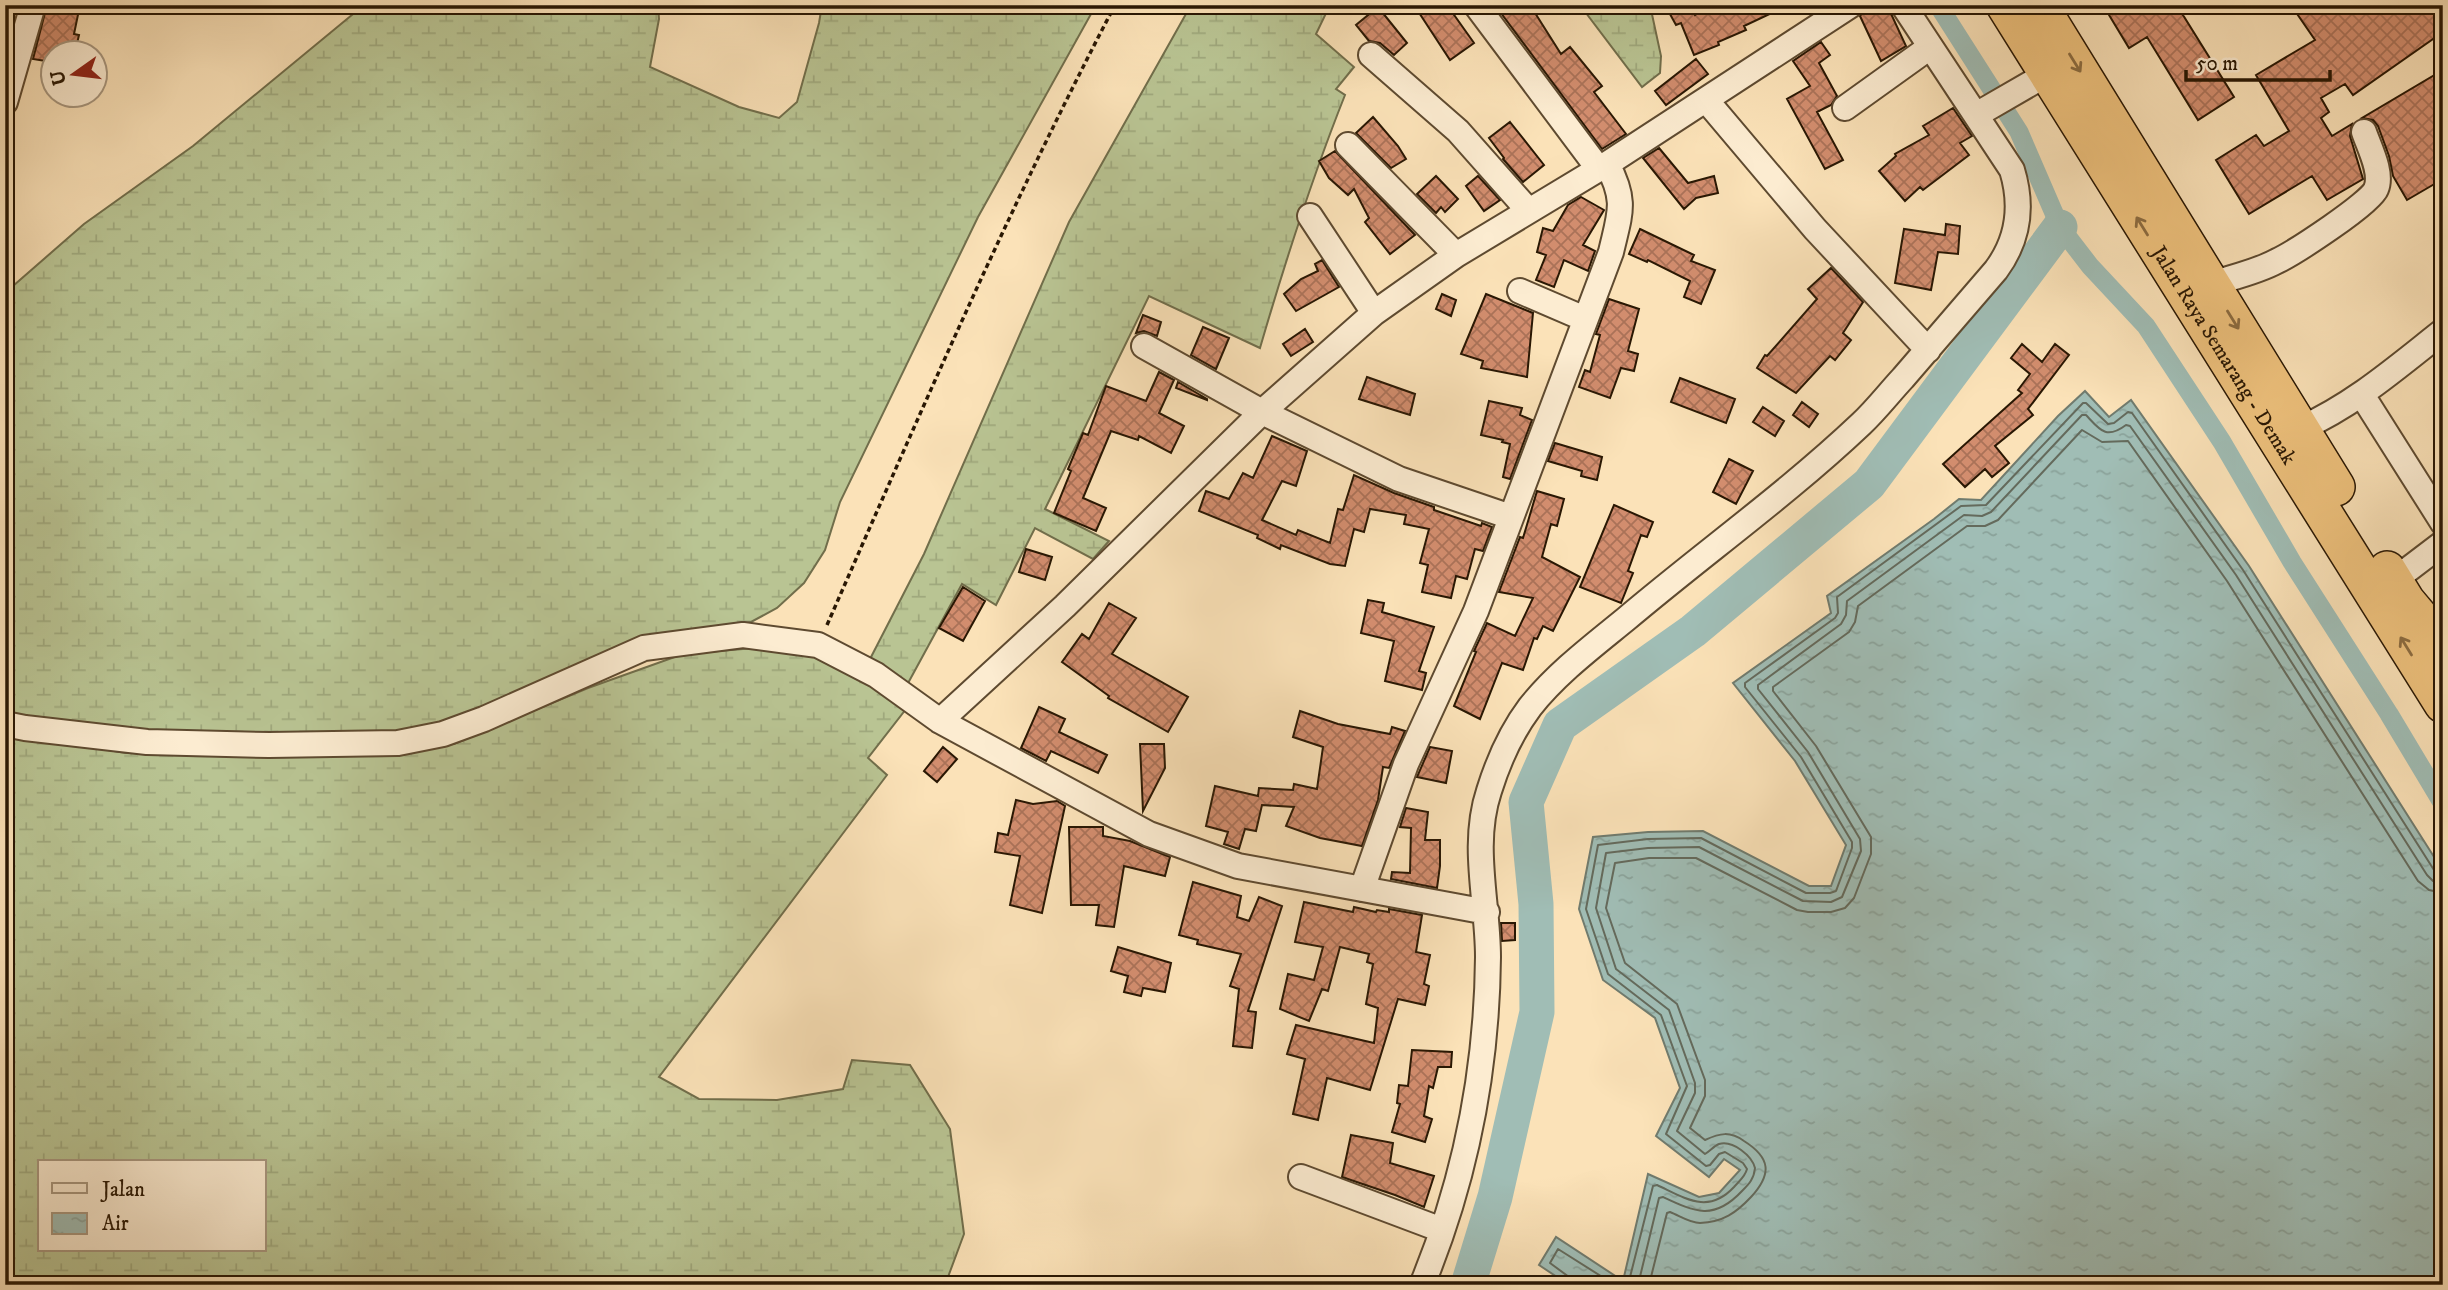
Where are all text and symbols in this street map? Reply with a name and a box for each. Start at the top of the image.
north arrow [38,38,108,108]
scale bar [2186,38,2329,82]
text: 50 m [2196,51,2238,77]
one-way arrow [2069,53,2083,73]
text: U [46,68,72,88]
one-way arrow [2134,216,2148,236]
street label: Jalan Raya Semarang - Demak [2144,240,2302,470]
one-way arrow [2226,309,2240,329]
one-way arrow [2399,637,2413,657]
legend [38,1160,266,1252]
text: Jalan [100,1177,145,1203]
text: Air [102,1211,129,1237]

